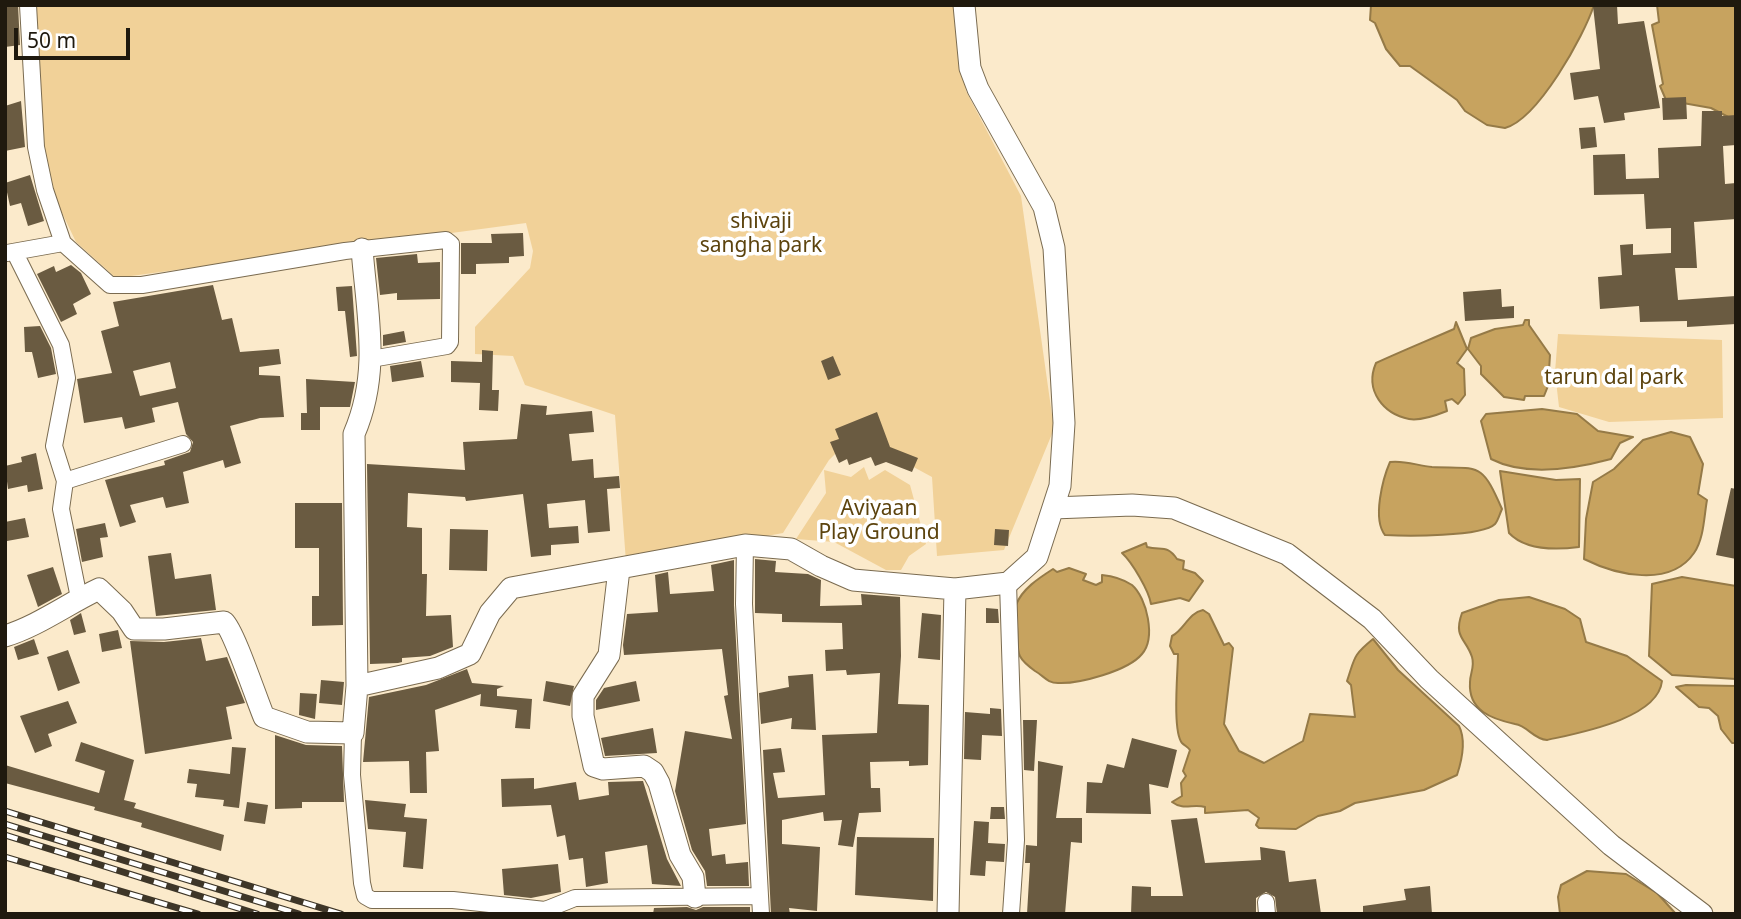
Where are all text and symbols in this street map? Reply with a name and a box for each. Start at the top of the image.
scale bar [18,14,133,58]
text: 50 m [27,26,76,54]
park label: shivaji sangha park [700,209,822,259]
park label: tarun dal park [1544,365,1684,391]
park label: Aviyaan Play Ground [818,496,940,546]

